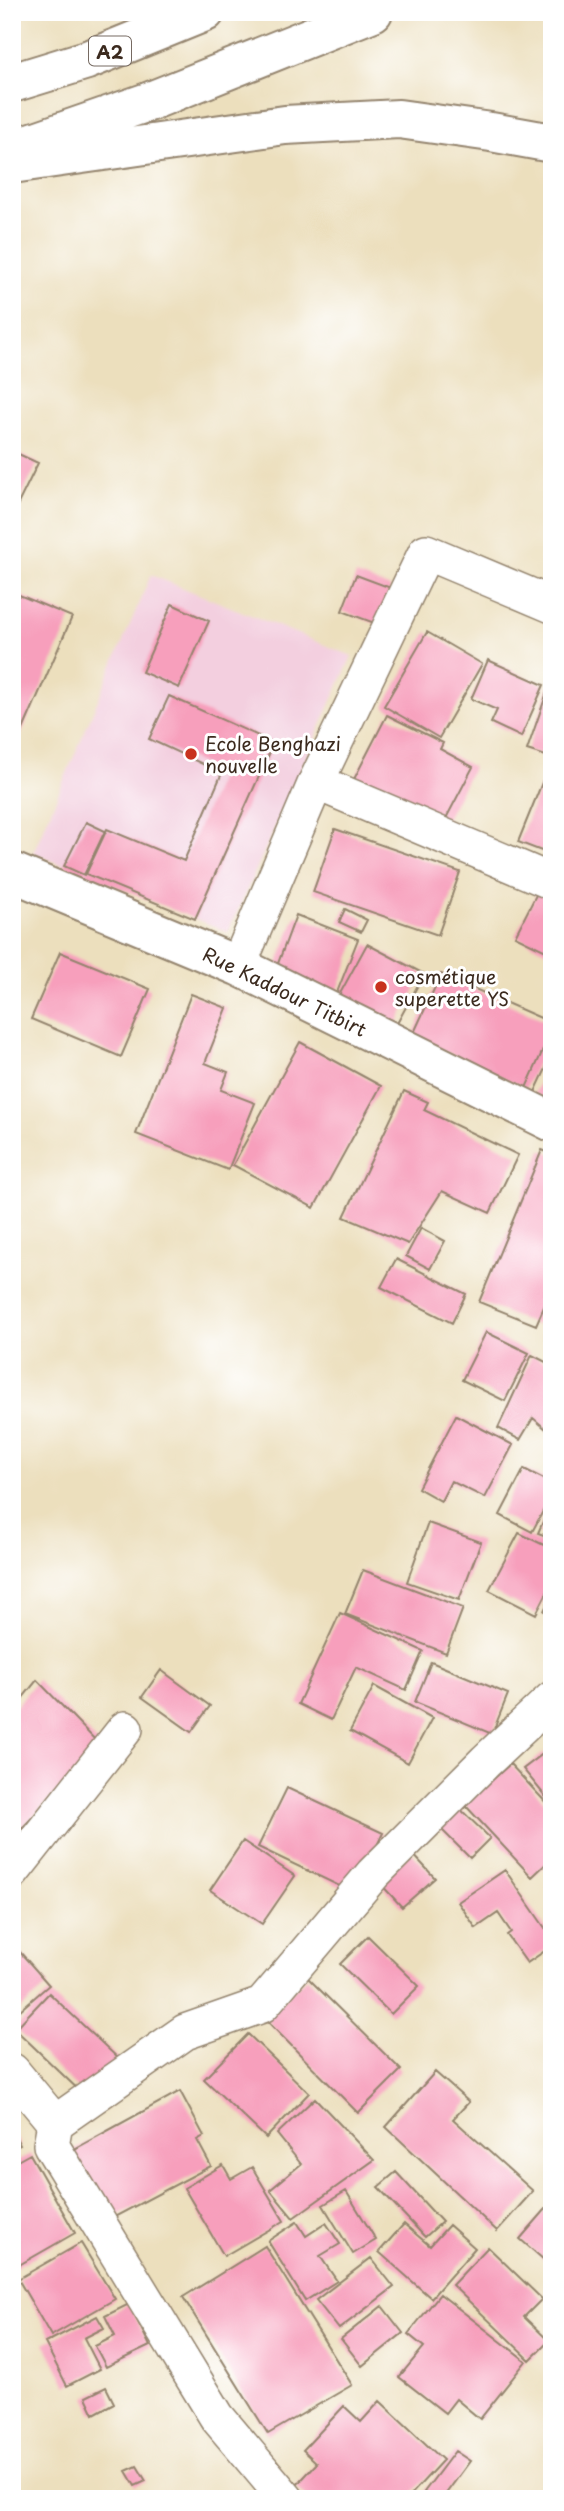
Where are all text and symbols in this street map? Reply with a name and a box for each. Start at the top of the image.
road number: A2 [89,36,131,66]
place label: Ecole Benghazi nouvelle [205,729,341,779]
marker: Ecole Benghazi nouvelle [183,746,199,762]
street label: Rue Kaddour Titbirt [198,939,372,1043]
place label: cosmétique superette YS [395,962,509,1012]
marker: cosmétique superette YS [373,979,389,995]

